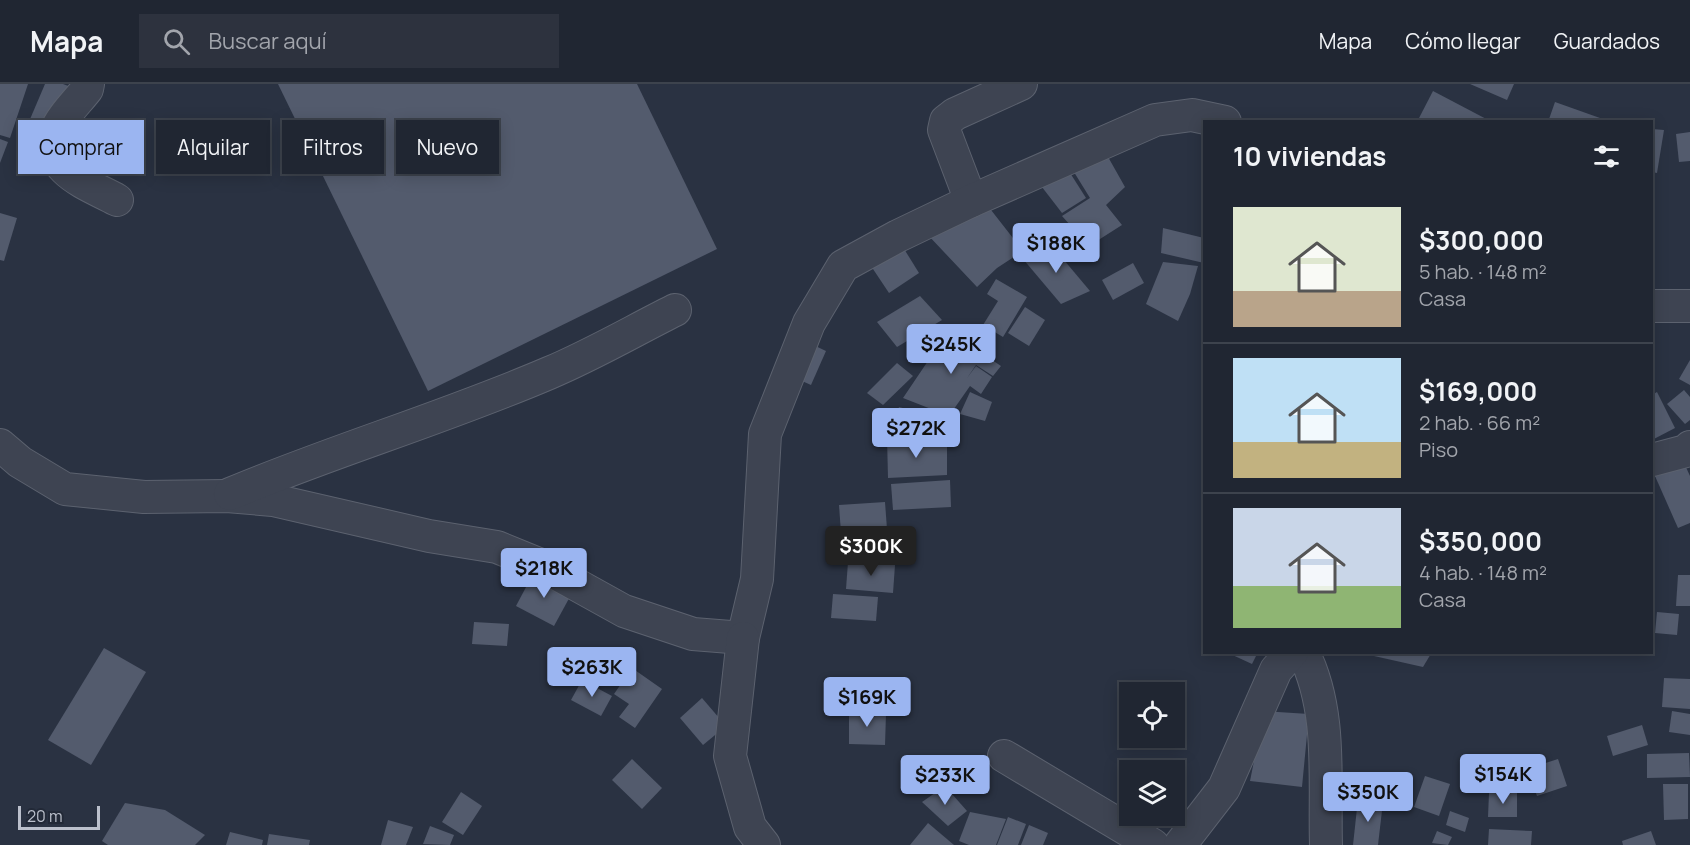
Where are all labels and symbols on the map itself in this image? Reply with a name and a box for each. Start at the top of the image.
pin: $188K [1014,223,1098,274]
pin: $245K [909,324,993,375]
pin: $272K [874,408,958,459]
pin: $300K [829,526,913,577]
pin: $218K [502,548,586,599]
pin: $263K [550,647,634,698]
pin: $169K [825,677,909,728]
pin: $154K [1461,754,1545,805]
pin: $233K [903,755,987,806]
pin: $350K [1326,772,1410,823]
scale bar [18,803,100,830]

